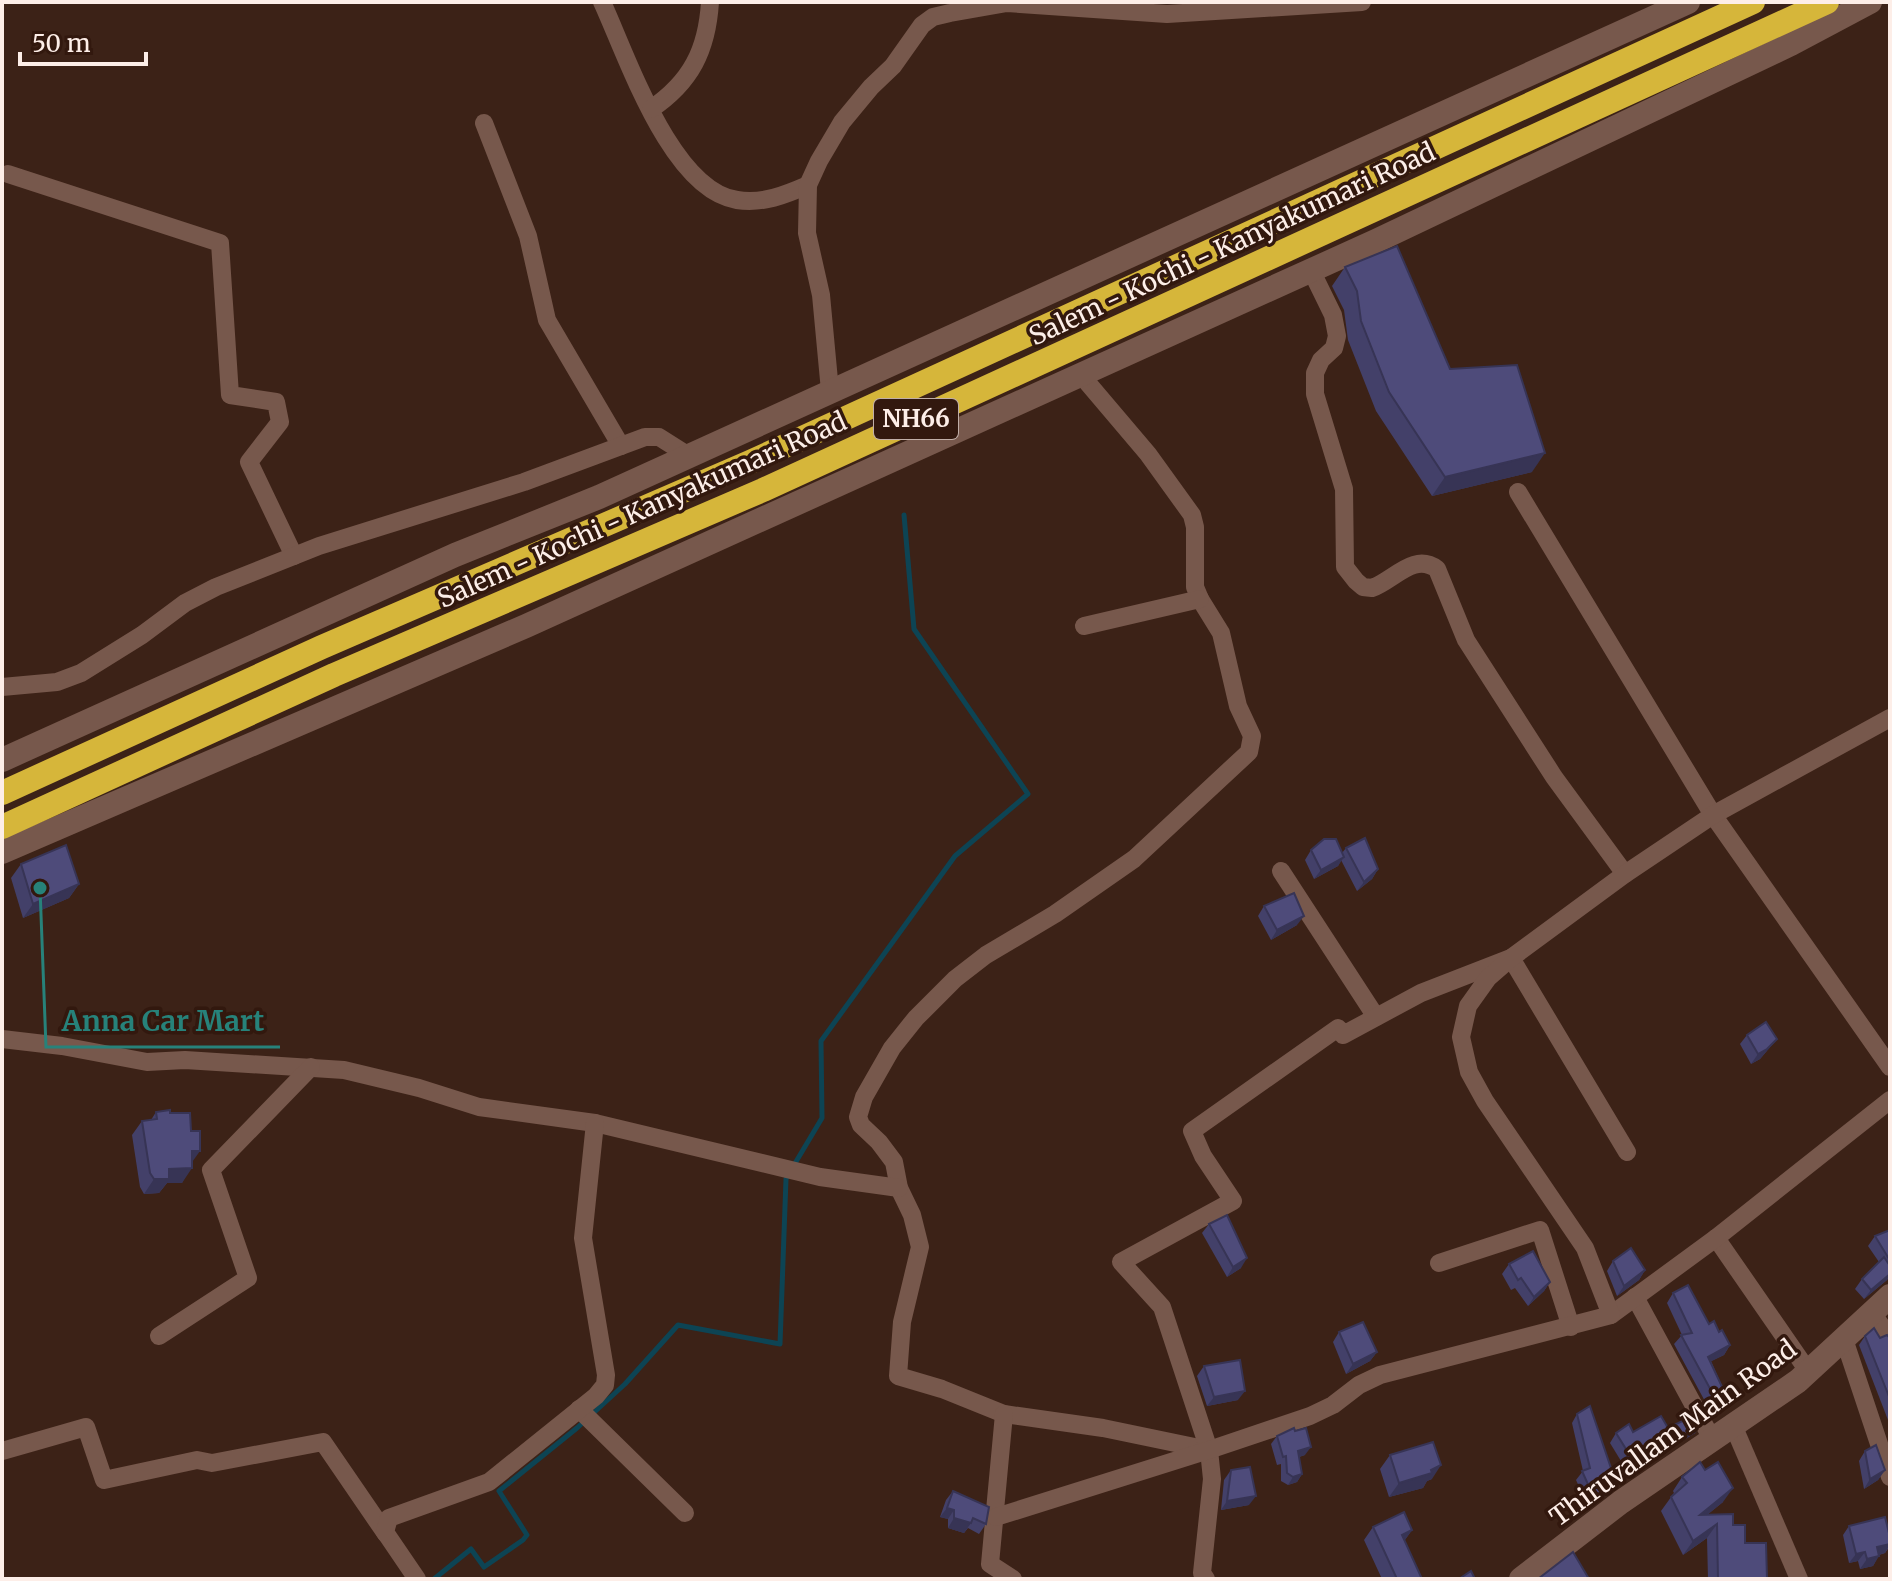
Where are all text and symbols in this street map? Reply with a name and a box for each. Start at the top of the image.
scale bar [20,16,146,66]
text: 50 m [32,28,91,59]
street label: Salem - Kochi - Kanyakumari Road [1023,135,1440,352]
road number: NH66 [874,399,958,439]
street label: Salem - Kochi - Kanyakumari Road [432,404,852,615]
callout: Anna Car Mart [46,995,280,1047]
text: Anna Car Mart [61,1003,264,1039]
street label: Thiruvallam Main Road [1543,1332,1803,1533]

